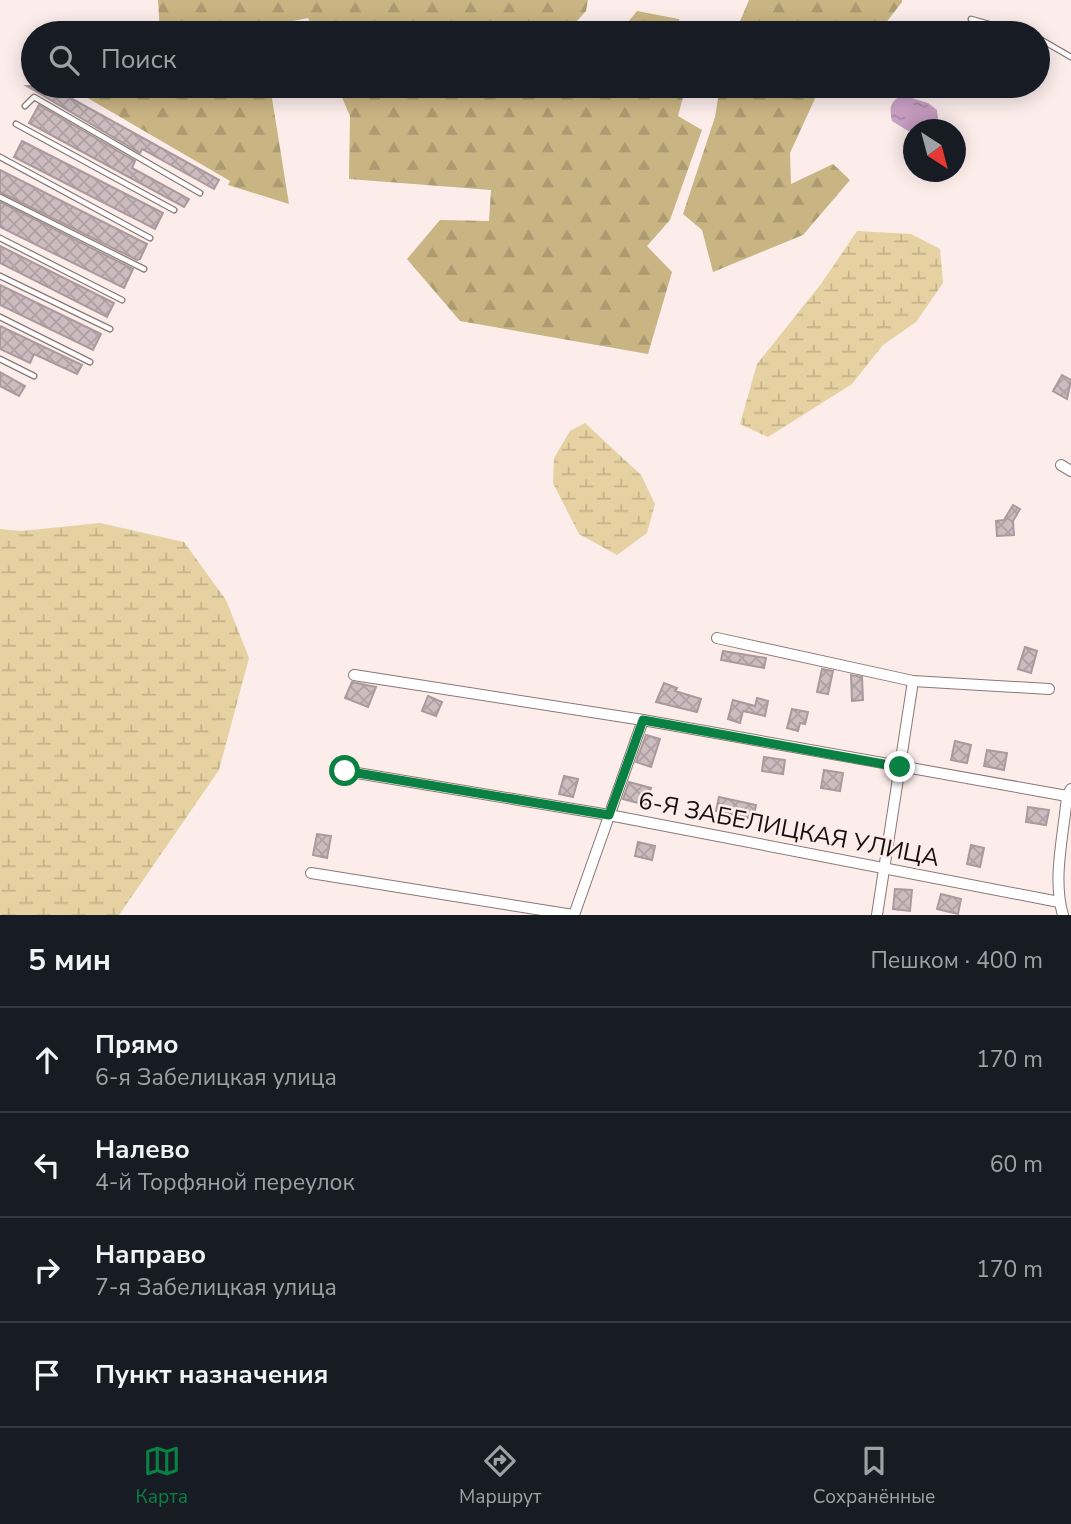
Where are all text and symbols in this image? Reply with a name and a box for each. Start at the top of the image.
search box [21,21,1050,98]
icon: search [45,41,83,79]
text: Поиск [101,42,177,77]
north arrow [903,119,966,182]
route end [884,751,915,782]
route start [329,755,360,786]
street label: 6-Я ЗАБЕЛИЦКАЯ УЛИЦА [636,784,943,874]
text: 5 мин [28,940,111,981]
text: Пешком · 400 m [870,945,1043,976]
text: Прямо [95,1027,179,1062]
icon: ahead [28,1041,66,1079]
text: 170 m [976,1044,1043,1075]
text: 6-я Забелицкая улица [95,1062,337,1093]
text: Налево [95,1132,190,1167]
icon: left [28,1146,66,1184]
text: 60 m [990,1149,1043,1180]
text: 4-й Торфяной переулок [95,1167,355,1198]
text: Направо [95,1237,206,1272]
icon: right [28,1251,66,1289]
text: 170 m [976,1254,1043,1285]
text: 7-я Забелицкая улица [95,1272,337,1303]
icon: arrive [28,1356,66,1394]
text: Пункт назначения [95,1357,328,1392]
tab: Карта [136,1442,188,1510]
tab: Маршрут [459,1442,542,1510]
tab: Сохранённые [813,1442,935,1510]

